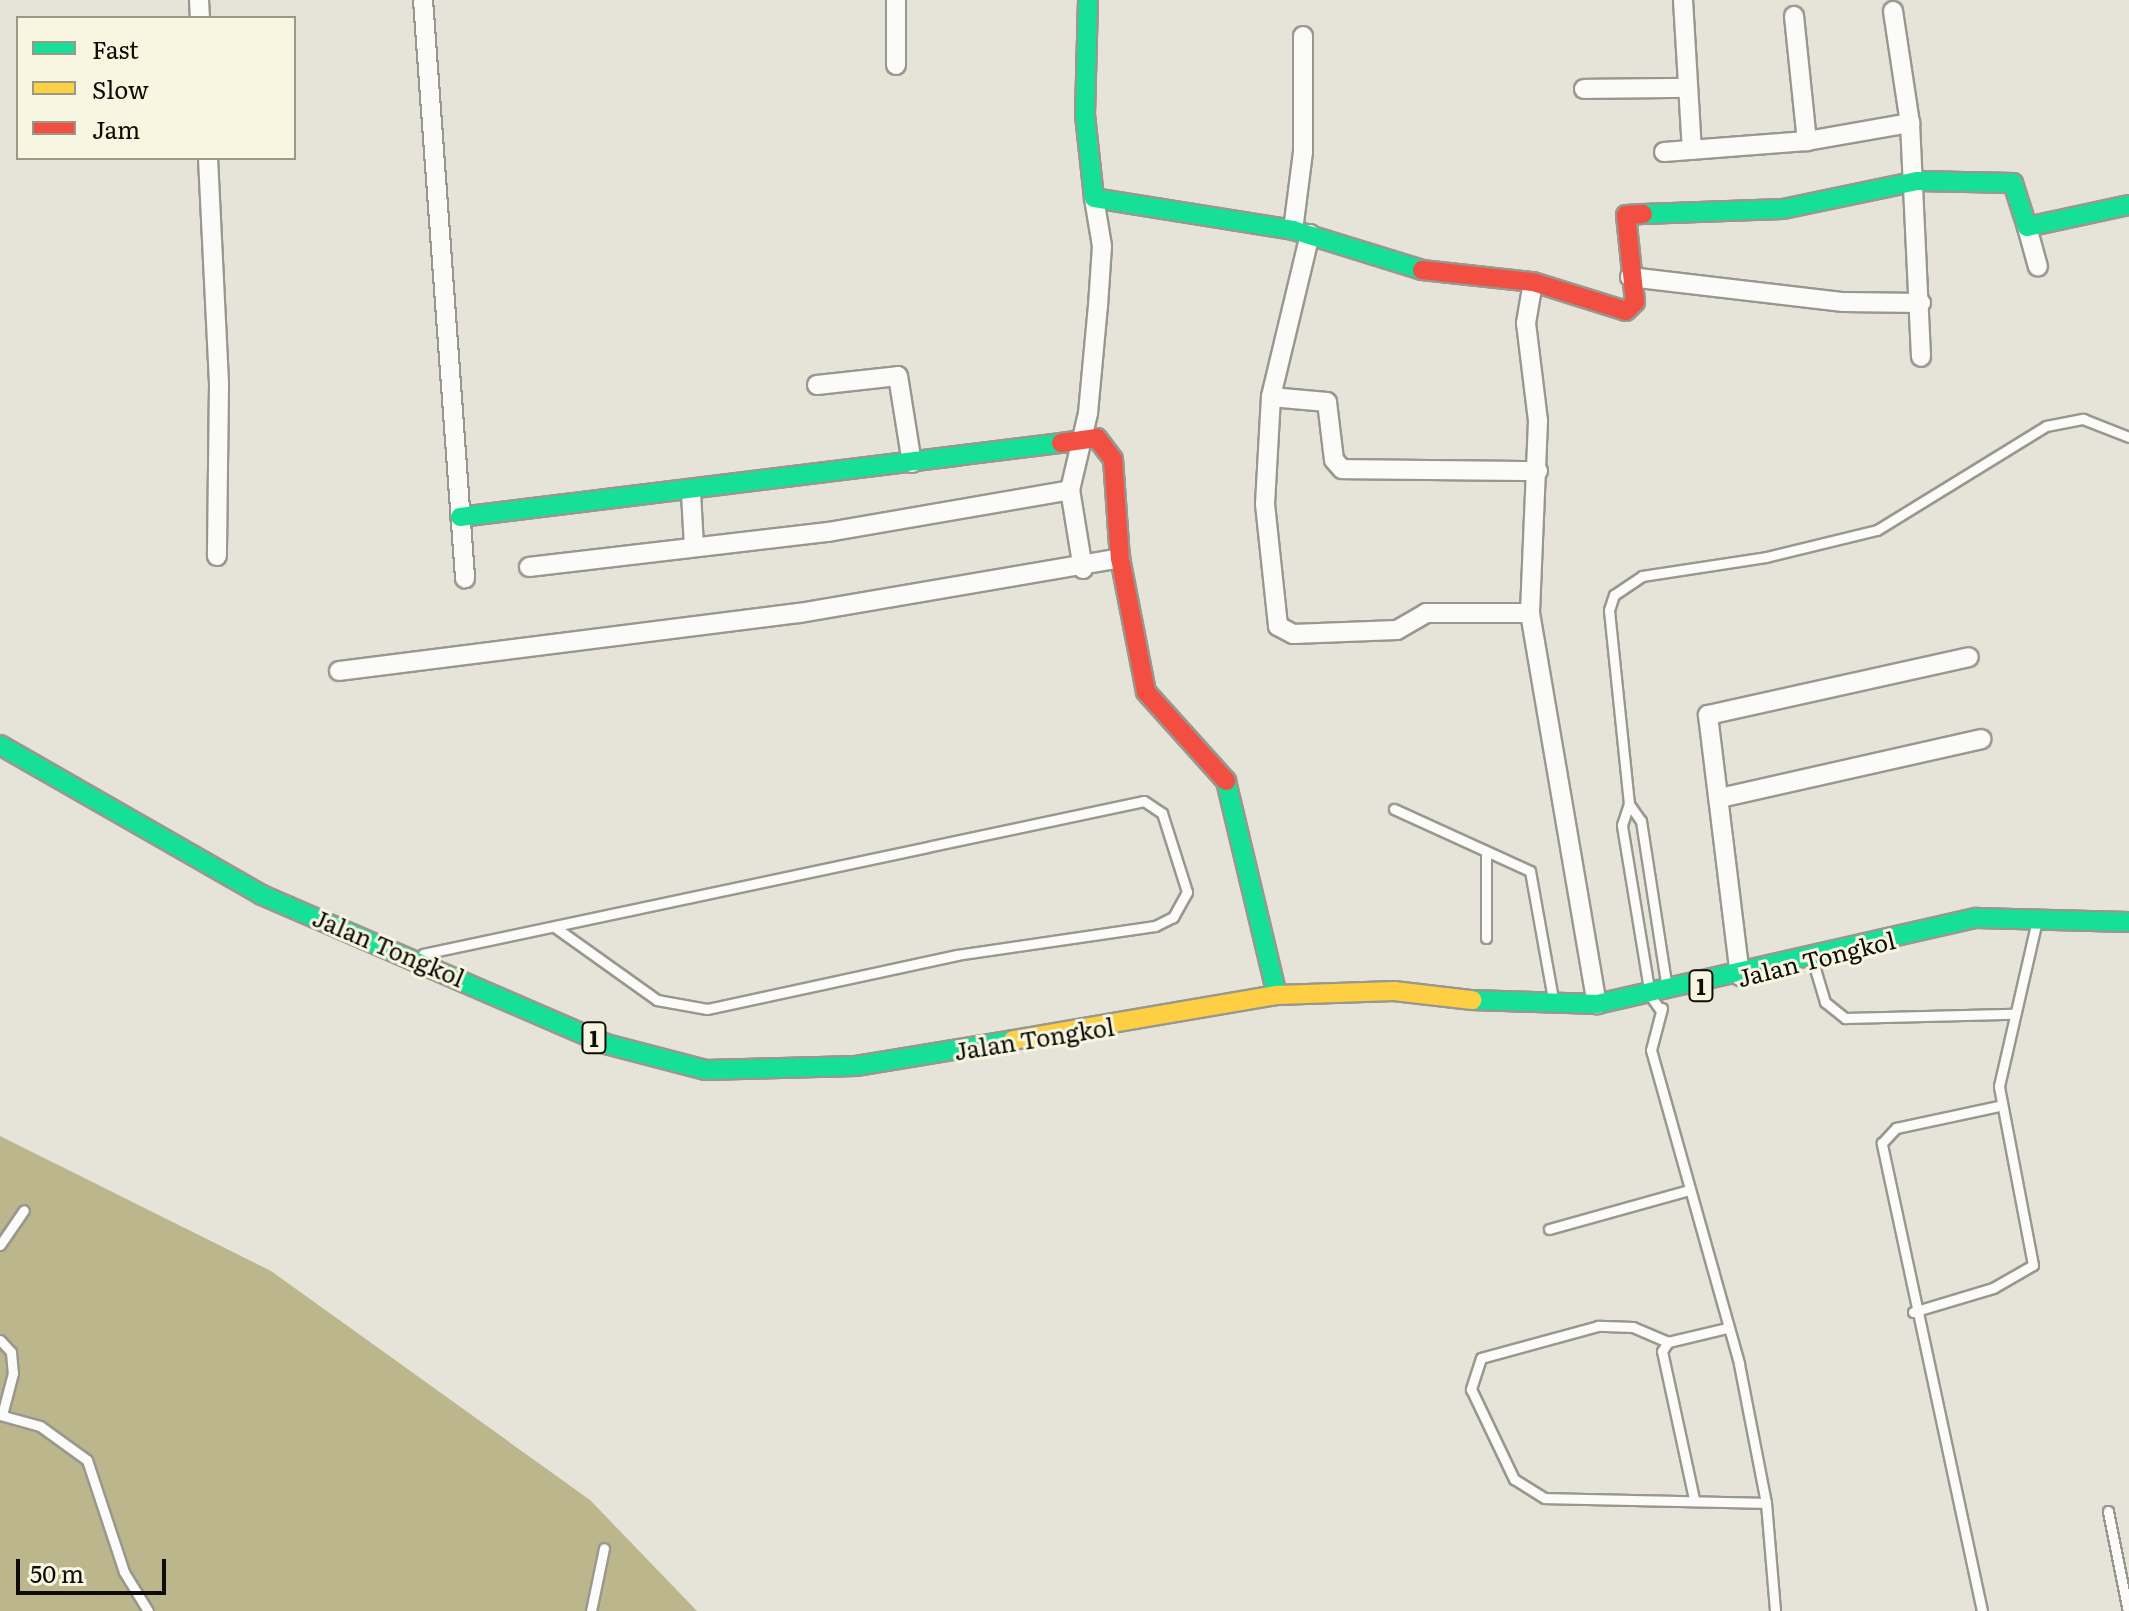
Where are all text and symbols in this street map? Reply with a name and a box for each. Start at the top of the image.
legend [16,16,296,160]
text: Fast [92,31,139,66]
text: Slow [92,71,149,106]
text: Jam [92,111,140,146]
street label: Jalan Tongkol [309,902,469,992]
street label: Jalan Tongkol [1734,924,1898,992]
road number: 1 [1687,968,1715,1004]
street label: Jalan Tongkol [952,1011,1116,1065]
road number: 1 [580,1020,608,1056]
scale bar [20,1543,170,1593]
text: 50 m [30,1555,84,1590]

